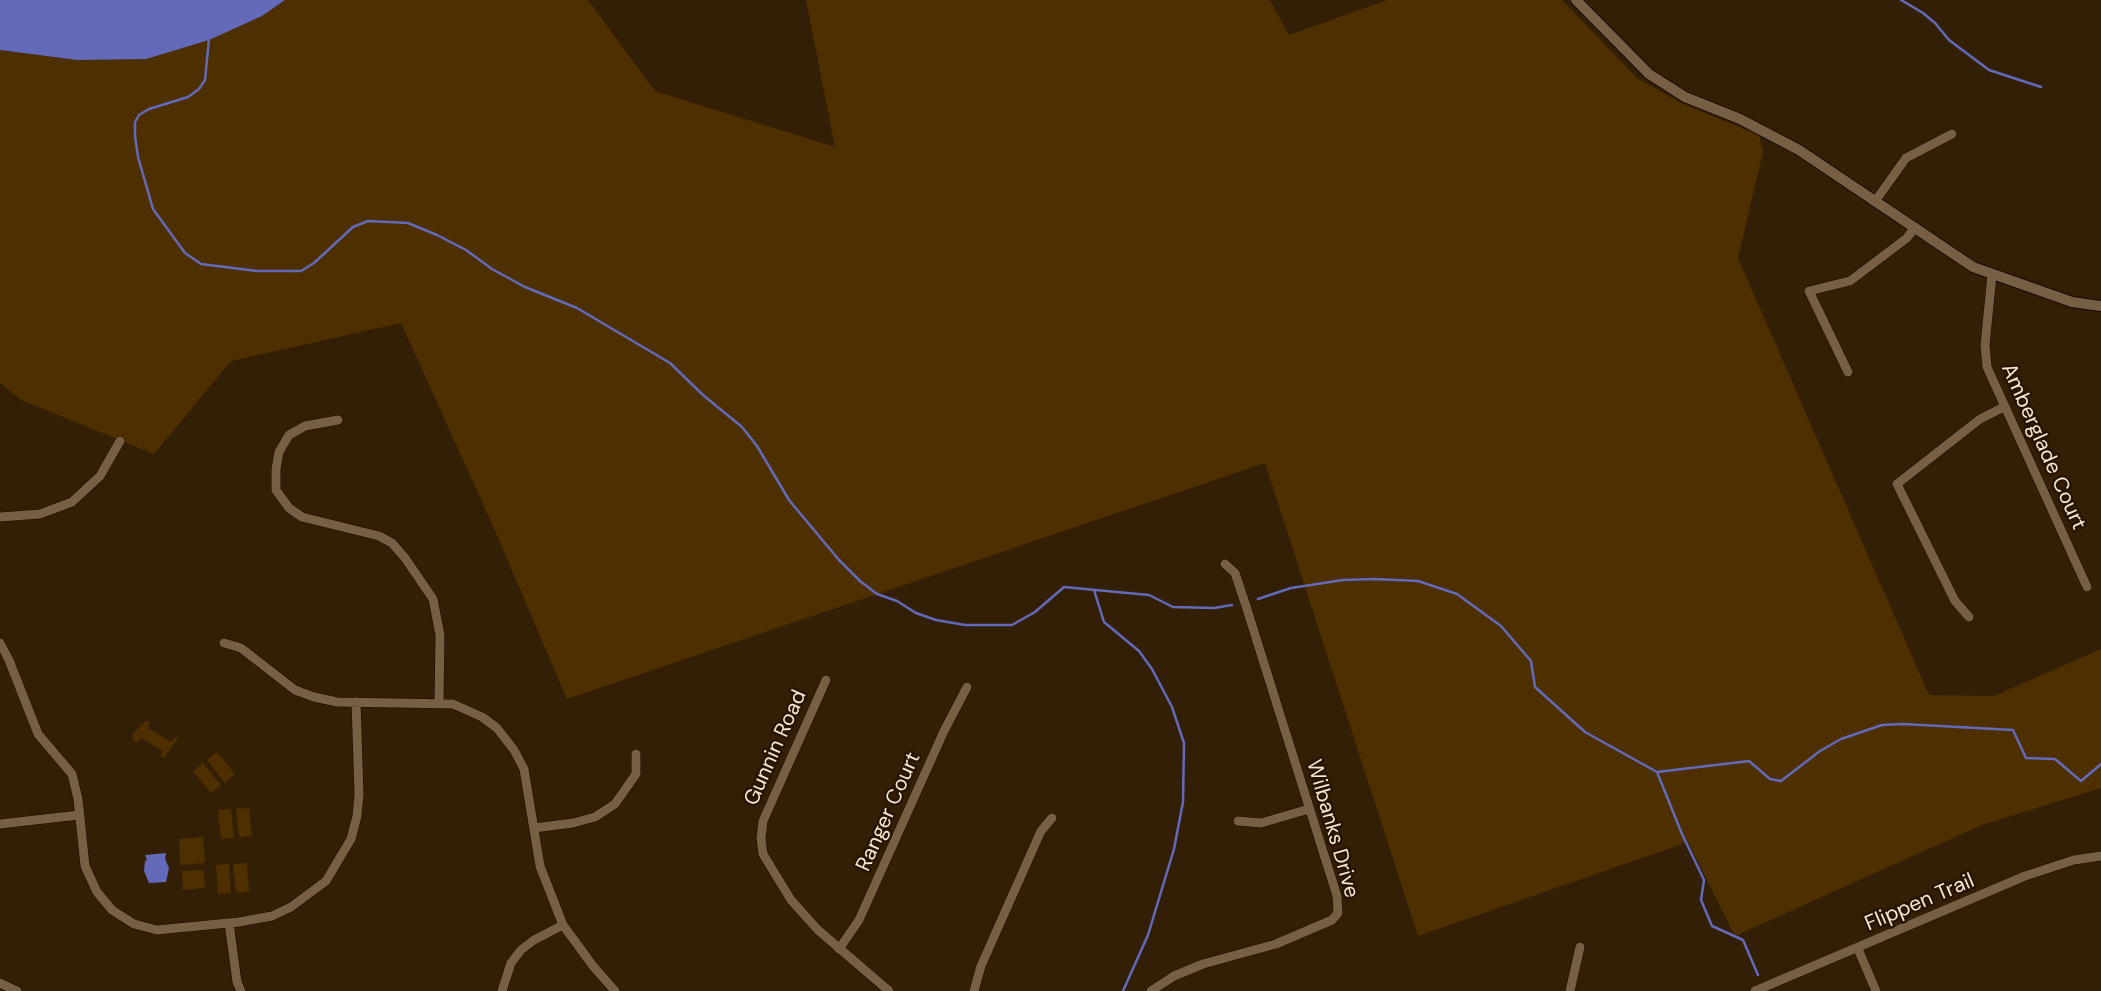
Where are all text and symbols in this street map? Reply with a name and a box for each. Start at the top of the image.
street label: Amberglade Court [1995,360,2091,534]
street label: Gunnin Road [739,686,813,810]
street label: Ranger Court [852,749,926,875]
street label: Wilbanks Drive [1300,757,1364,901]
street label: Flippen Trail [1862,869,1978,937]

